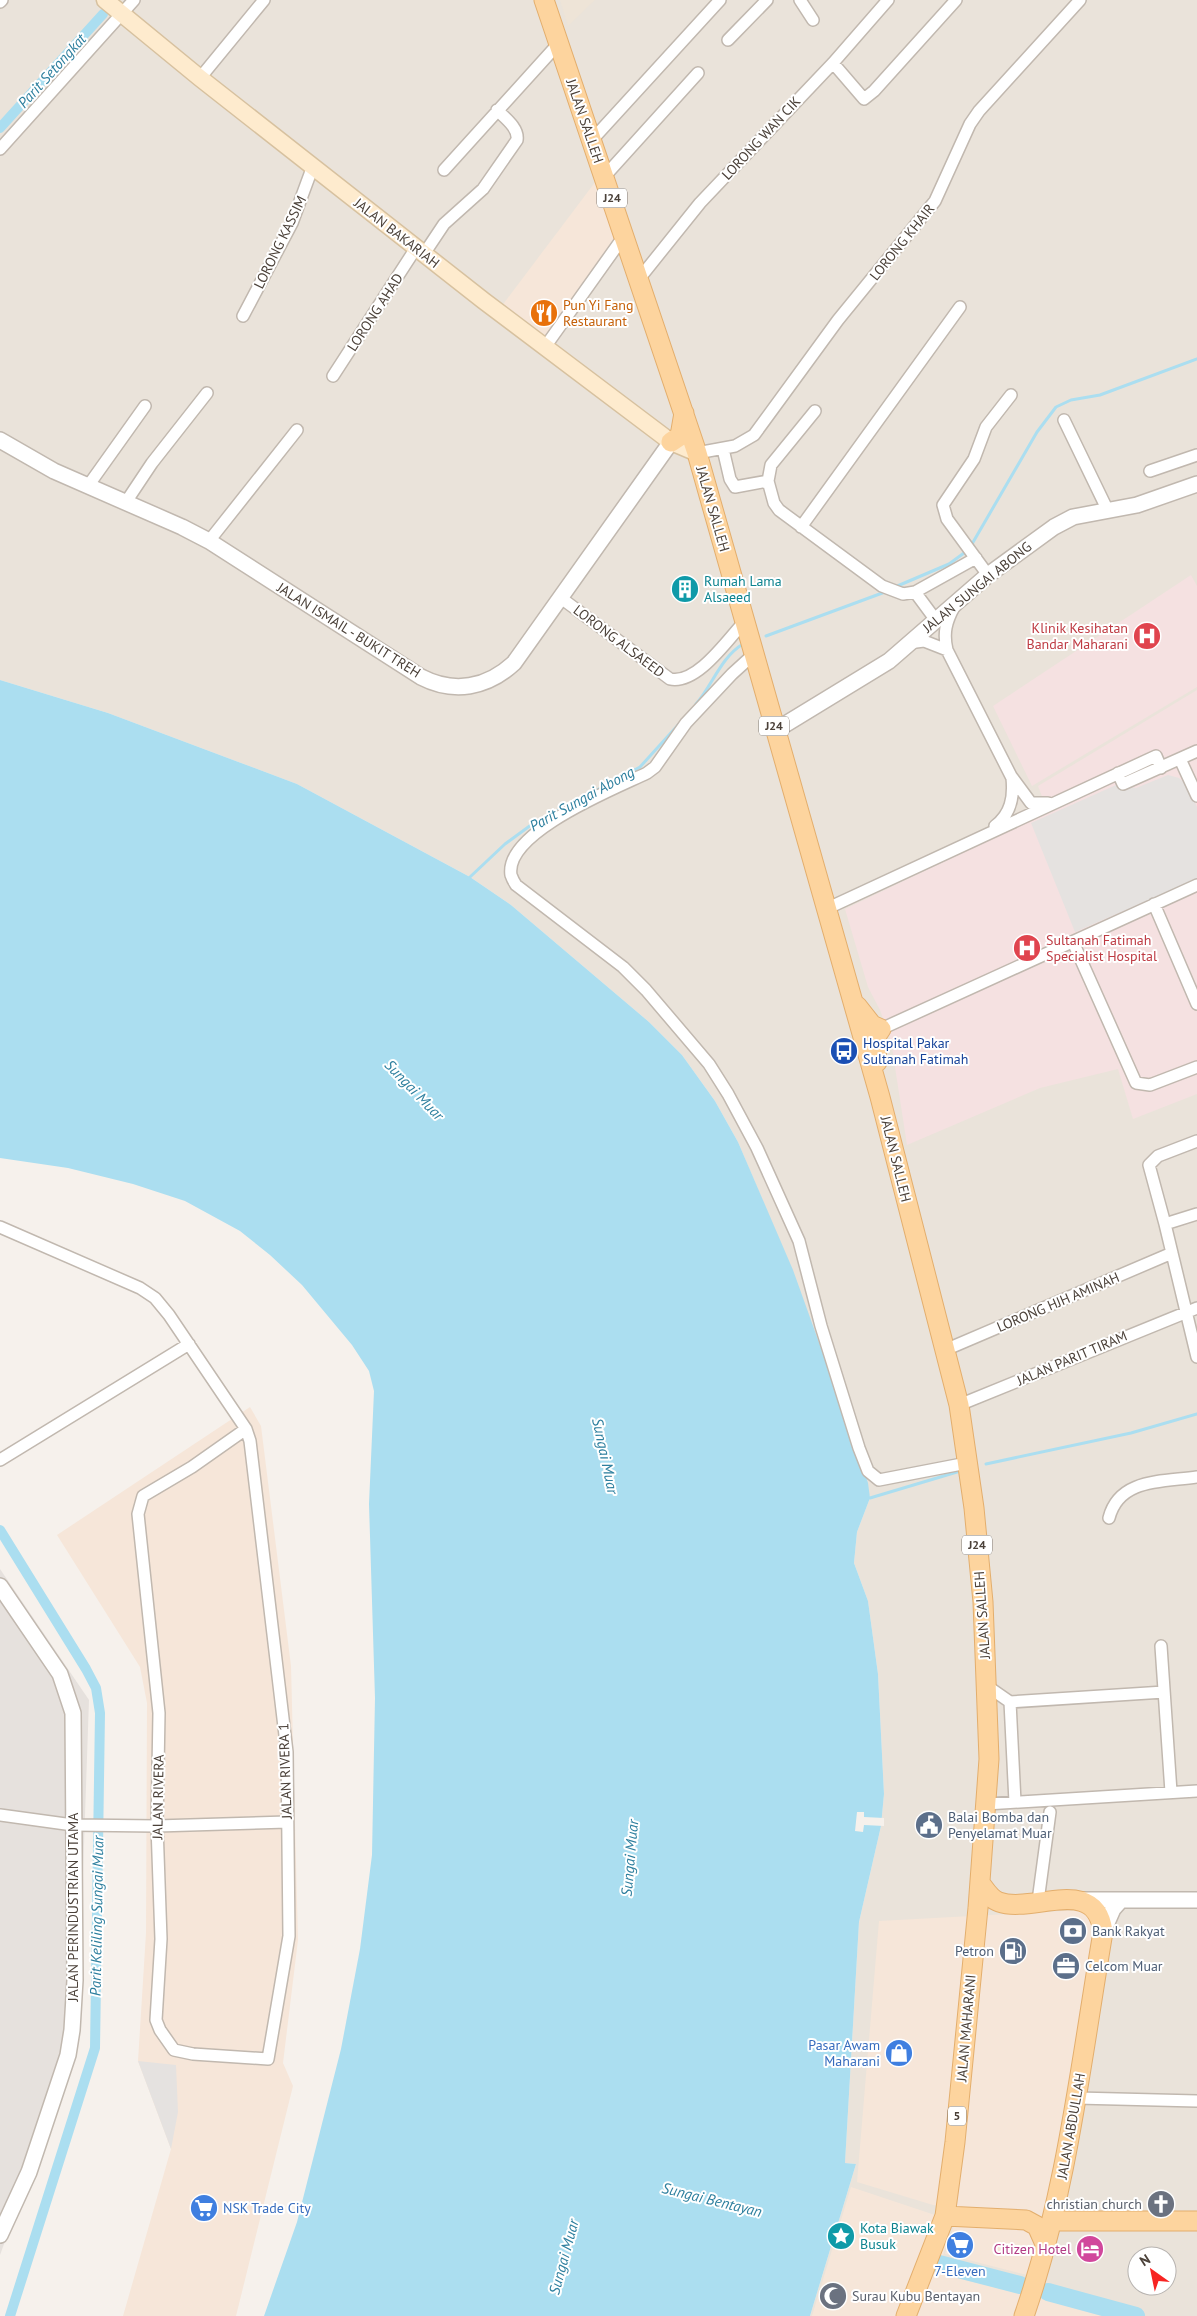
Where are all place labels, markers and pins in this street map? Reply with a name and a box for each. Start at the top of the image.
place label: Pun Yi Fang Restaurant [563,296,634,330]
restaurant icon: Pun Yi Fang Restaurant [529,298,559,328]
place label: Rumah Lama Alsaeed [704,572,782,606]
building icon: Rumah Lama Alsaeed [670,574,700,604]
place label: Klinik Kesihatan Bandar Maharani [1027,619,1128,653]
hospital icon: Klinik Kesihatan Bandar Maharani [1132,621,1162,651]
place label: Sultanah Fatimah Specialist Hospital [1046,931,1157,965]
hospital icon: Sultanah Fatimah Specialist Hospital [1012,933,1042,963]
place label: Hospital Pakar Sultanah Fatimah [863,1034,968,1068]
bus stop icon: Hospital Pakar Sultanah Fatimah [829,1036,859,1066]
place label: Balai Bomba dan Penyelamat Muar [948,1808,1052,1842]
public building icon: Balai Bomba dan Penyelamat Muar [914,1810,944,1840]
bank icon: Bank Rakyat [1058,1916,1088,1946]
place label: Bank Rakyat [1092,1922,1165,1940]
fuel station icon: Petron [998,1936,1028,1966]
place label: Petron [955,1942,994,1960]
office icon: Celcom Muar [1051,1951,1081,1981]
place label: Celcom Muar [1085,1957,1163,1975]
place label: Pasar Awam Maharani [808,2036,880,2070]
shop icon: Pasar Awam Maharani [884,2038,914,2068]
church icon: christian church [1146,2189,1176,2219]
supermarket icon: NSK Trade City [189,2193,219,2223]
place label: christian church [1047,2195,1142,2213]
place label: NSK Trade City [223,2199,311,2217]
place label: Kota Biawak Busuk [860,2219,934,2253]
place icon: Kota Biawak Busuk [826,2221,856,2251]
supermarket icon: 7-Eleven [945,2230,975,2260]
hotel icon: Citizen Hotel [1075,2234,1105,2264]
place label: Citizen Hotel [994,2240,1071,2258]
place label: 7-Eleven [934,2262,986,2280]
mosque icon: Surau Kubu Bentayan [818,2281,848,2311]
place label: Surau Kubu Bentayan [852,2287,980,2305]

